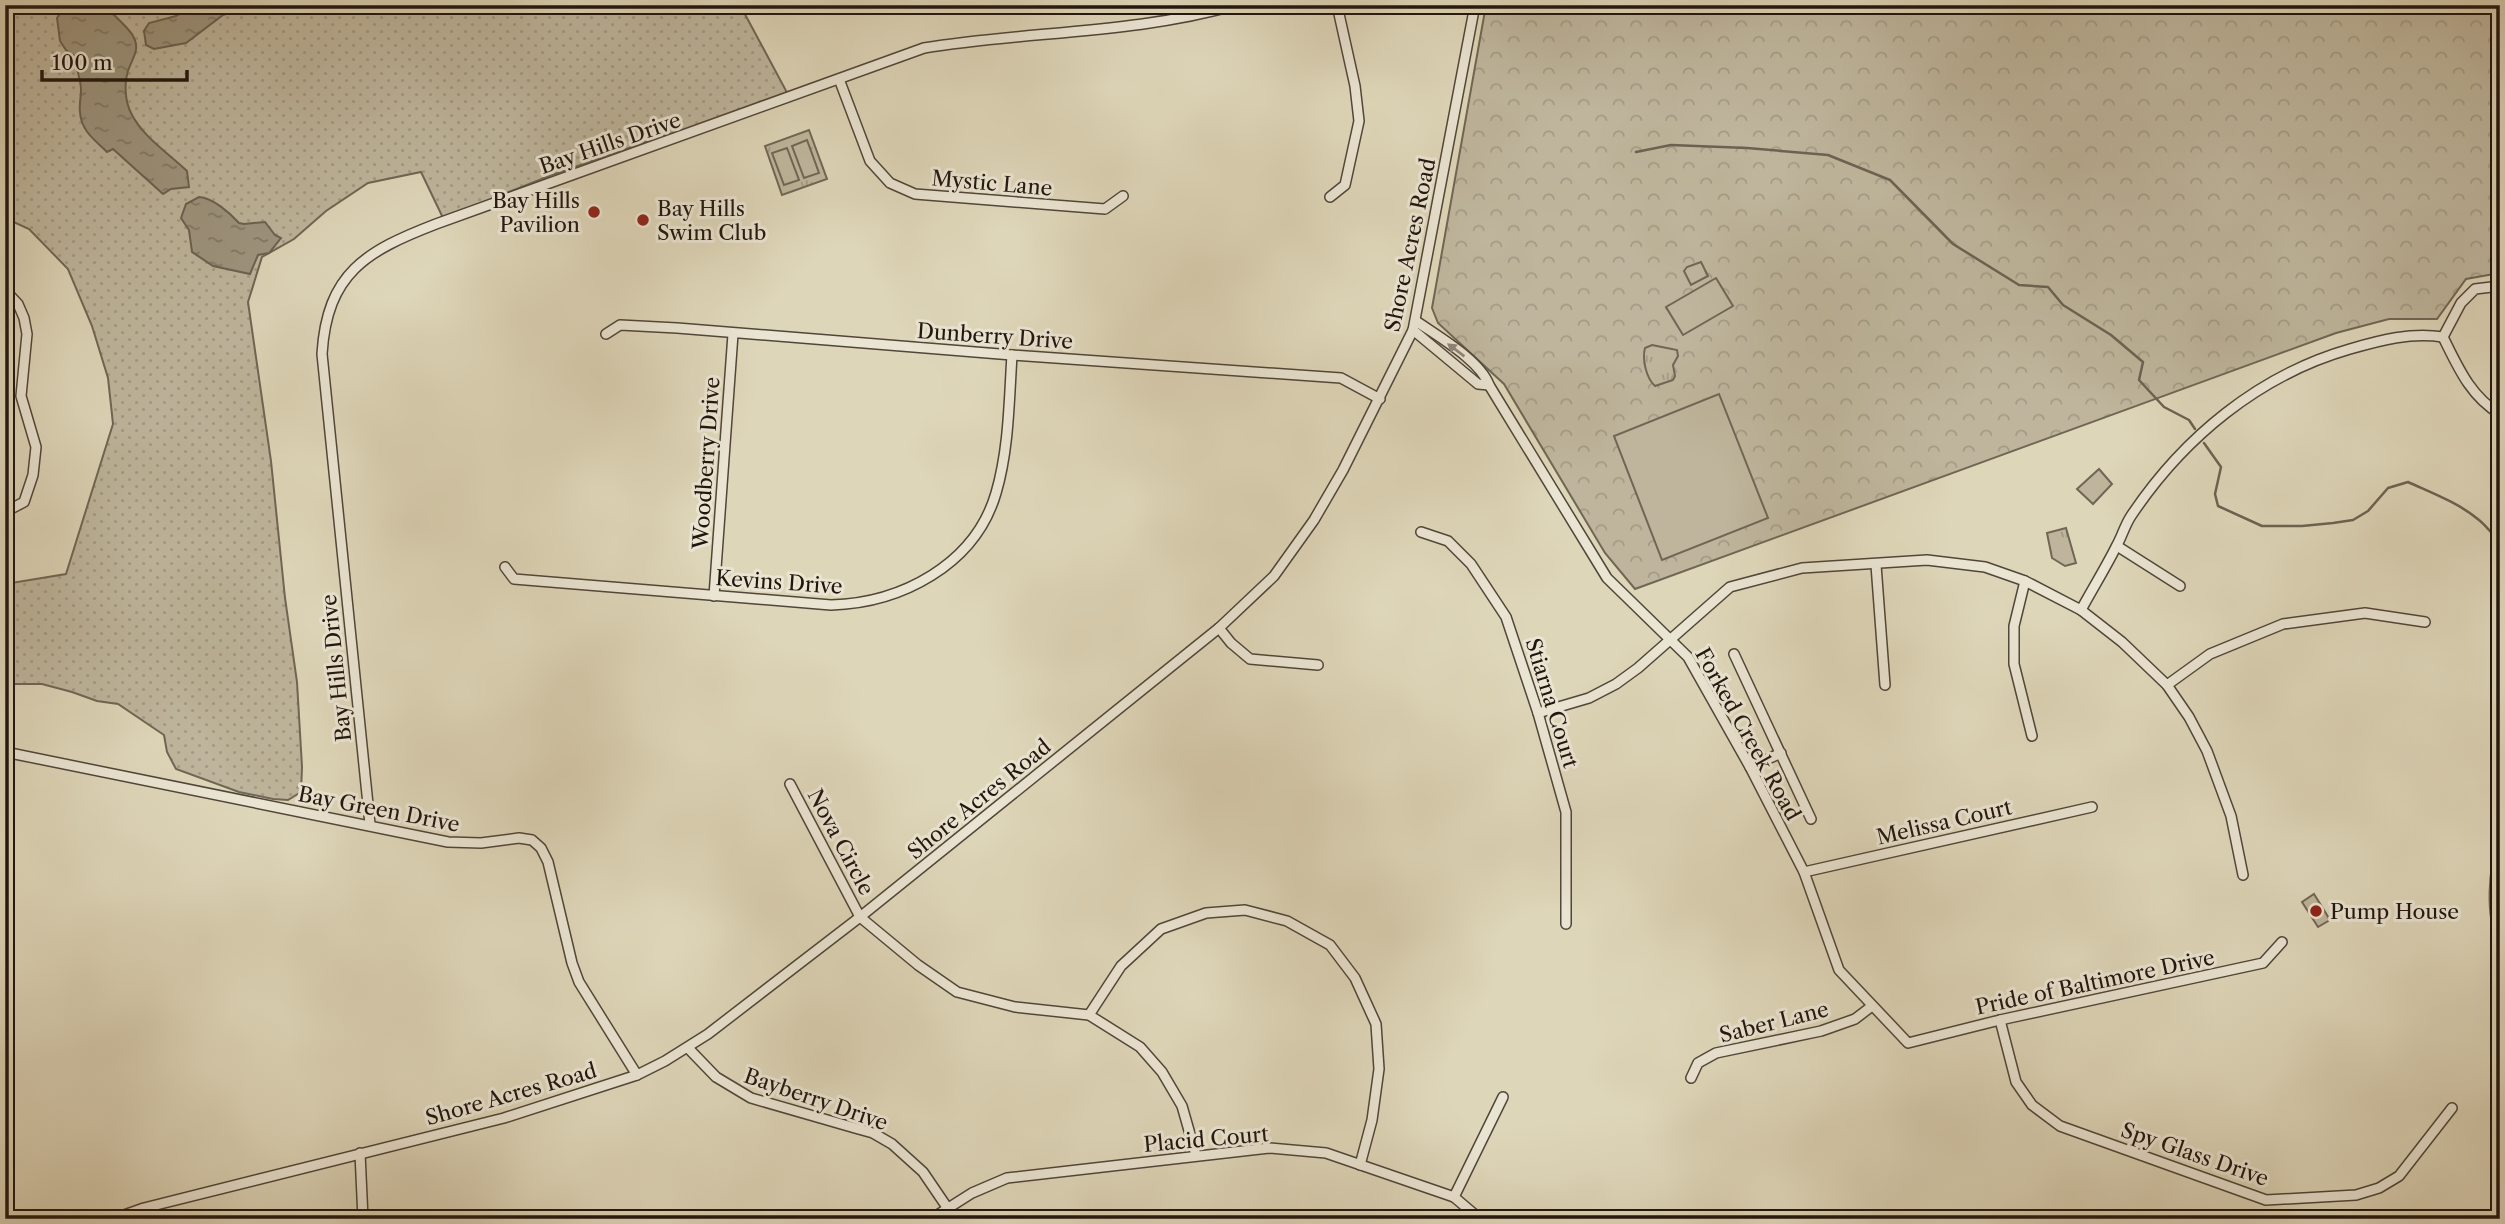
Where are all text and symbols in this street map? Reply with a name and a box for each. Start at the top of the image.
scale bar [42,38,187,82]
text: 100 m [52,50,113,75]
street label: Bay Hills Drive [536,107,684,179]
street label: Shore Acres Road [1379,156,1441,334]
street label: Mystic Lane [931,165,1053,201]
place label: Bay Hills Pavilion [492,188,580,237]
place label: Bay Hills Swim Club [657,196,766,245]
marker: Bay Hills Pavilion [586,204,602,220]
marker: Bay Hills Swim Club [635,212,651,228]
street label: Dunberry Drive [916,318,1074,354]
one-way arrow [1447,342,1465,357]
street label: Woodberry Drive [687,376,725,551]
street label: Kevins Drive [715,565,843,599]
street label: Bay Hills Drive [316,593,356,743]
street label: Stiarna Court [1520,635,1584,771]
street label: Forked Creek Road [1690,643,1806,825]
street label: Shore Acres Road [902,733,1056,864]
street label: Bay Green Drive [296,781,462,837]
street label: Nova Circle [803,785,879,899]
street label: Melissa Court [1874,794,2015,850]
place label: Pump House [2330,899,2459,924]
marker: Pump House [2308,903,2324,919]
street label: Pride of Baltimore Drive [1973,944,2217,1020]
street label: Saber Lane [1717,996,1831,1048]
street label: Shore Acres Road [423,1058,600,1130]
street label: Bayberry Drive [741,1063,891,1135]
street label: Spy Glass Drive [2118,1117,2272,1191]
street label: Placid Court [1143,1121,1270,1157]

